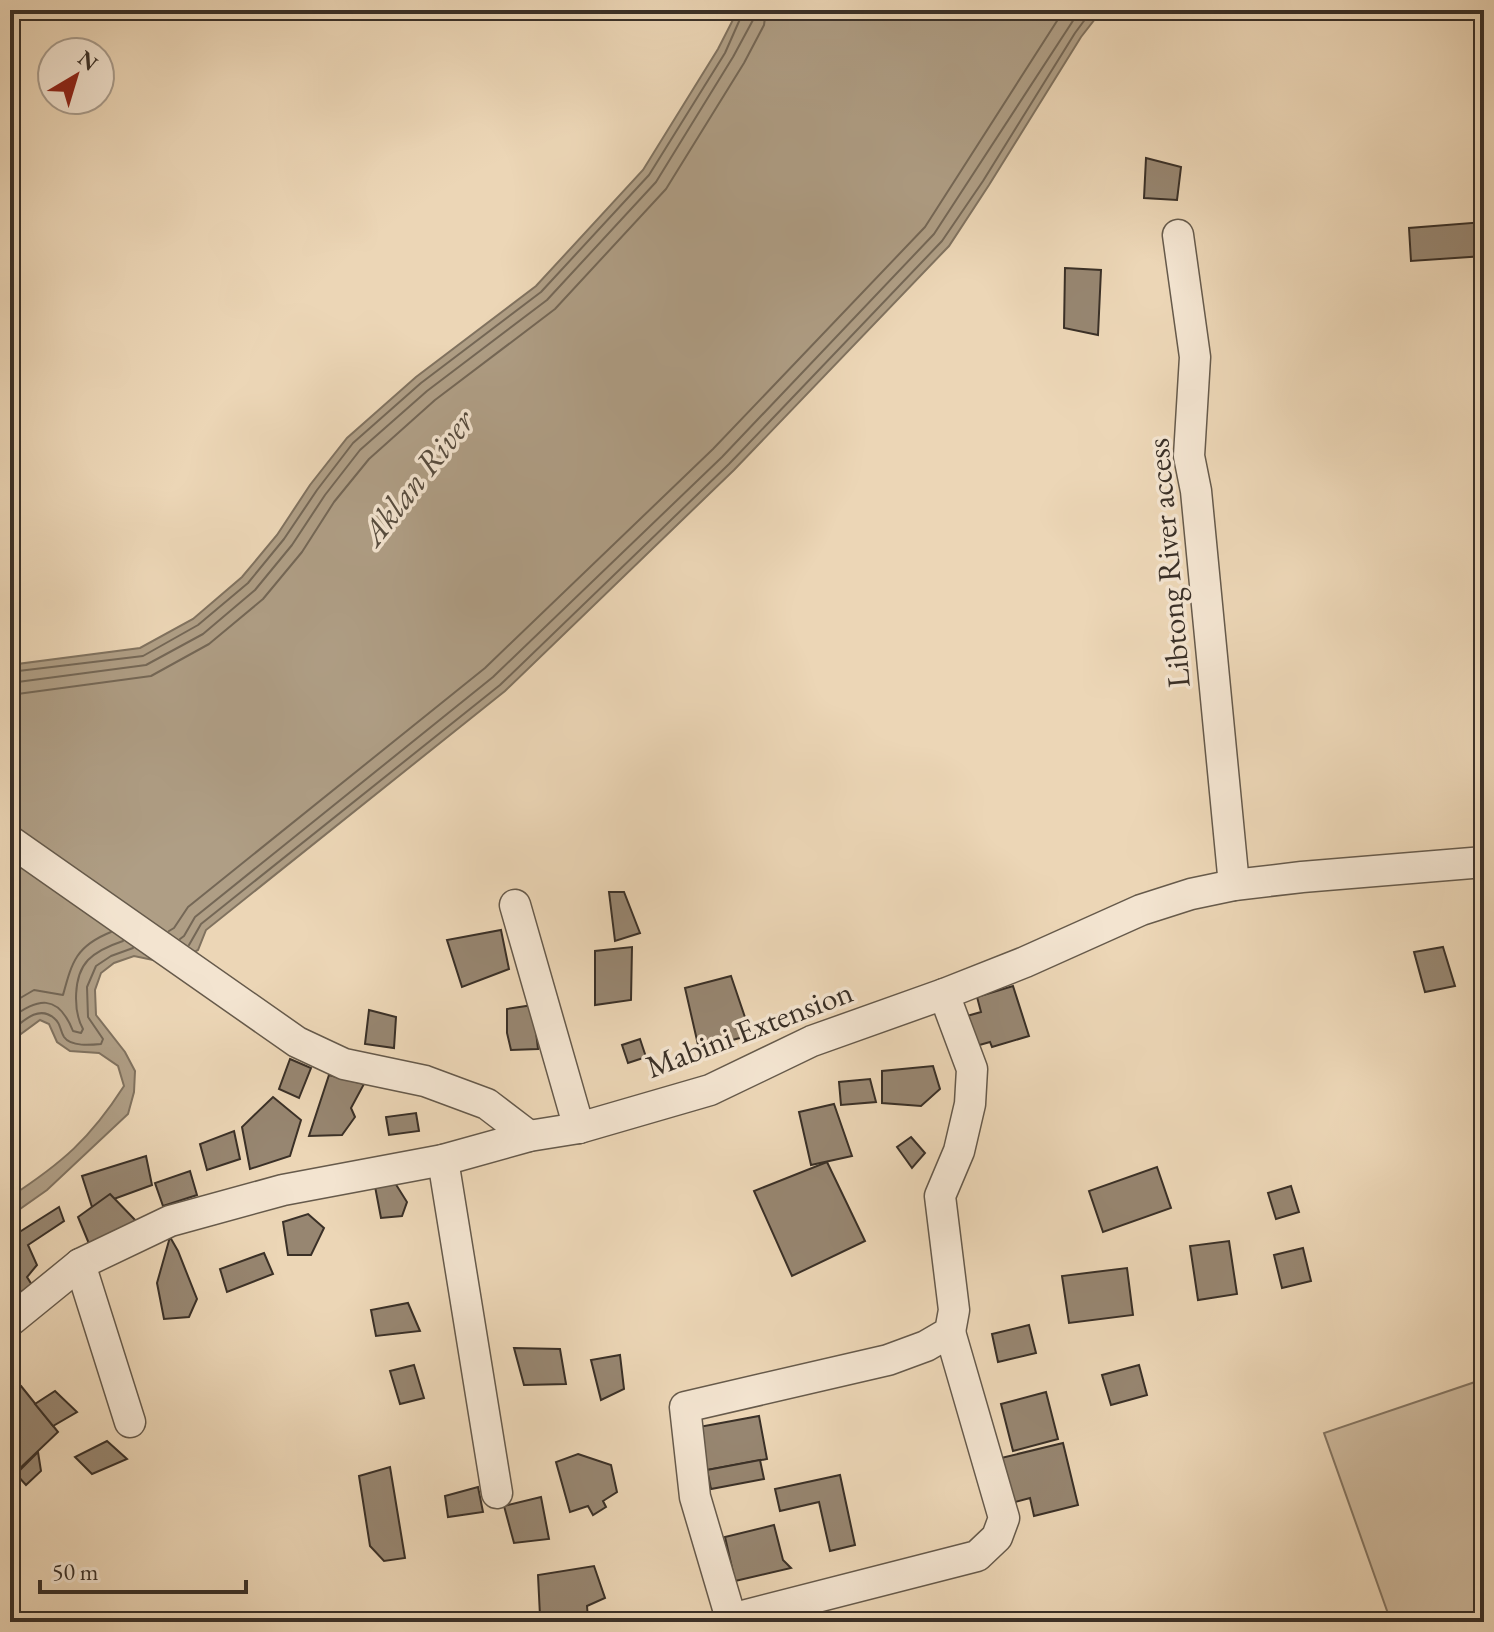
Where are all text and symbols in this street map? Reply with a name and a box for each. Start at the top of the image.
north arrow [36,36,116,116]
text: N [72,44,104,78]
water label: Aklan River [349,399,485,556]
street label: Libtong River access [1136,437,1200,689]
street label: Mabini Extension [639,970,859,1088]
scale bar [40,1544,246,1594]
text: 50 m [52,1556,99,1587]

